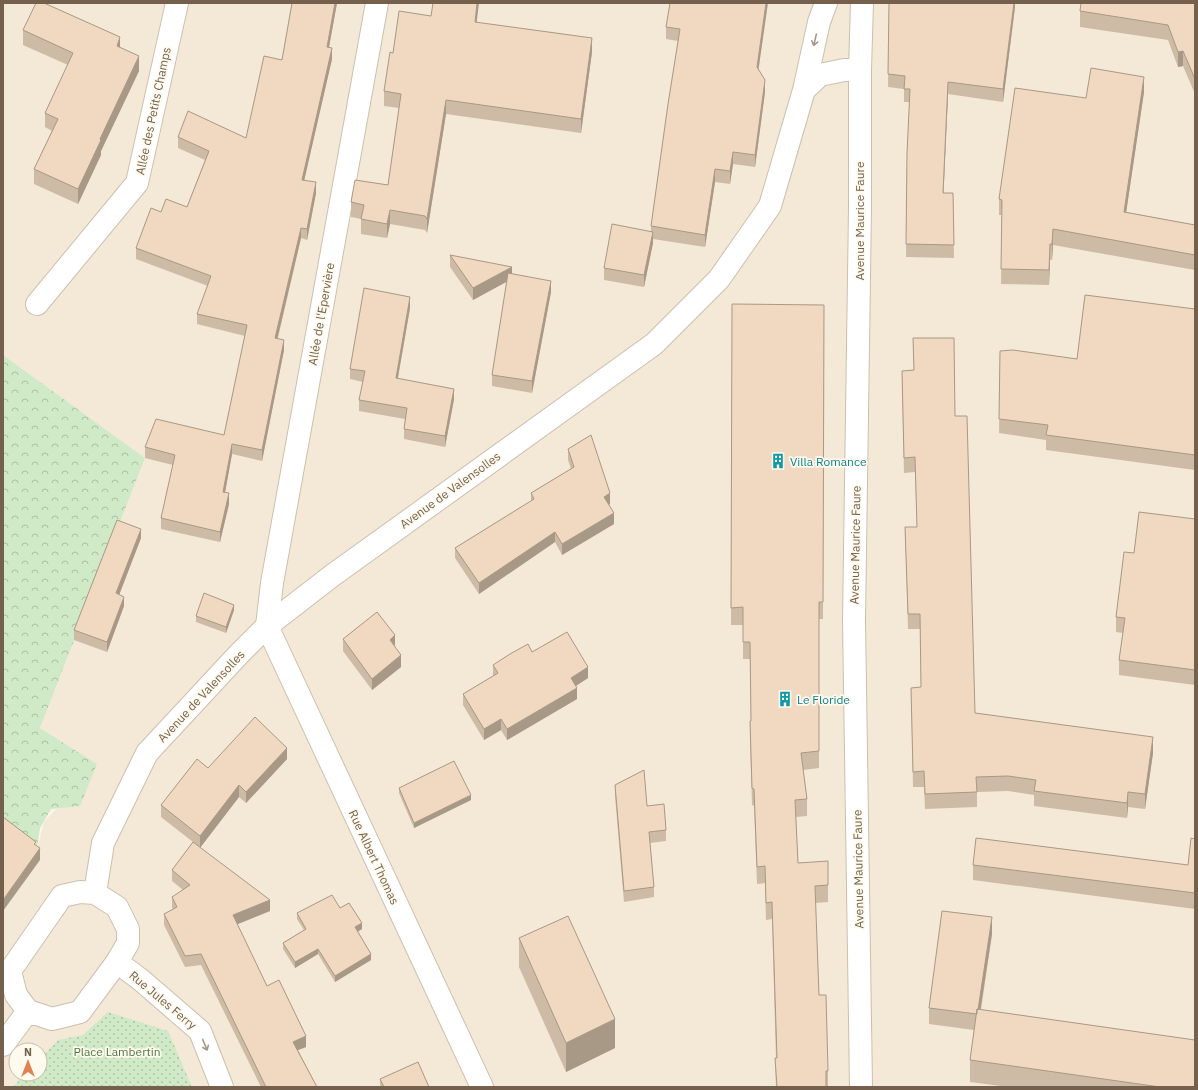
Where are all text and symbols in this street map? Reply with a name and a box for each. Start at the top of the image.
one-way arrow [811,33,819,46]
street label: Allée des Petits Champs [132,46,174,176]
street label: Avenue Maurice Faure [852,161,867,281]
street label: Allée de l'Epervière [305,261,338,367]
street label: Avenue de Valensolles [397,448,503,532]
building icon: Villa Romance [769,452,787,470]
place label: Villa Romance [790,454,867,469]
street label: Avenue Maurice Faure [846,485,864,605]
street label: Avenue de Valensolles [154,647,248,745]
building icon: Le Floride [776,690,794,708]
place label: Le Floride [797,692,850,707]
street label: Rue Albert Thomas [345,807,403,907]
street label: Avenue Maurice Faure [849,809,867,929]
street label: Rue Jules Ferry [126,967,200,1033]
one-way arrow [202,1039,210,1051]
north arrow [8,1042,48,1082]
park label: Place Lambertin [73,1044,161,1059]
text: N [24,1045,32,1059]

